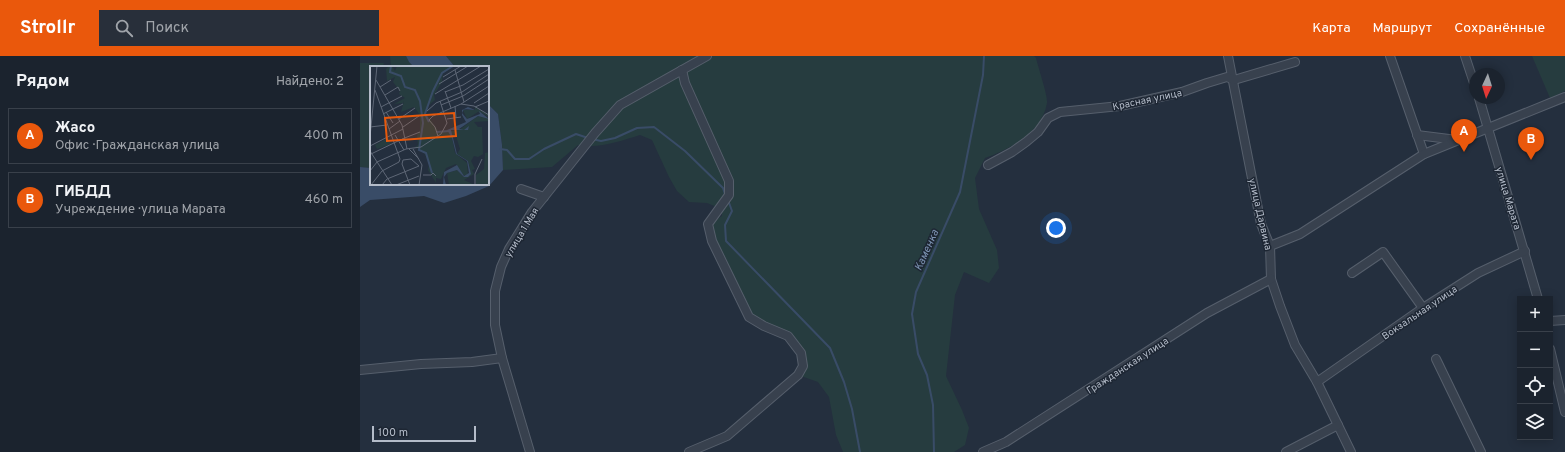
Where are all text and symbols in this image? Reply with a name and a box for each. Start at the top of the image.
search box [99,10,379,46]
text: Strollr [20,16,75,40]
icon: search [113,17,135,39]
text: Поиск [145,19,189,38]
text: Карта [1312,20,1351,37]
text: Маршрут [1373,20,1432,37]
text: Сохранённые [1454,20,1545,37]
inset map [370,66,489,185]
north arrow [1469,68,1505,104]
text: Рядом [16,71,69,93]
text: Найдено: 2 [276,74,344,90]
street label: Красная улица [1111,87,1183,114]
text: Жасо [55,119,95,138]
pin: A [1451,119,1477,152]
pin: B [1518,127,1544,160]
text: A [25,128,35,144]
text: 400 m [304,128,343,144]
text: Офис · Гражданская улица [55,138,219,154]
street label: улица Марата [1492,165,1523,231]
street label: улица Дарвина [1245,177,1274,252]
text: ГИБДД [55,183,111,202]
text: B [26,192,34,208]
text: 460 m [305,192,343,208]
text: Учреждение · улица Марата [55,202,226,218]
street label: улица 1 Мая [502,205,542,260]
your location [1046,218,1066,238]
water label: Каменка [912,227,942,273]
street label: Вокзальная улица [1380,283,1460,343]
map controls [1517,296,1553,440]
button: + [1517,296,1553,332]
button: − [1517,332,1553,368]
street label: Гражданская улица [1084,335,1171,398]
button: locate [1517,368,1553,404]
button: layers [1517,404,1553,440]
scale bar [372,424,476,443]
text: 100 m [378,426,408,440]

